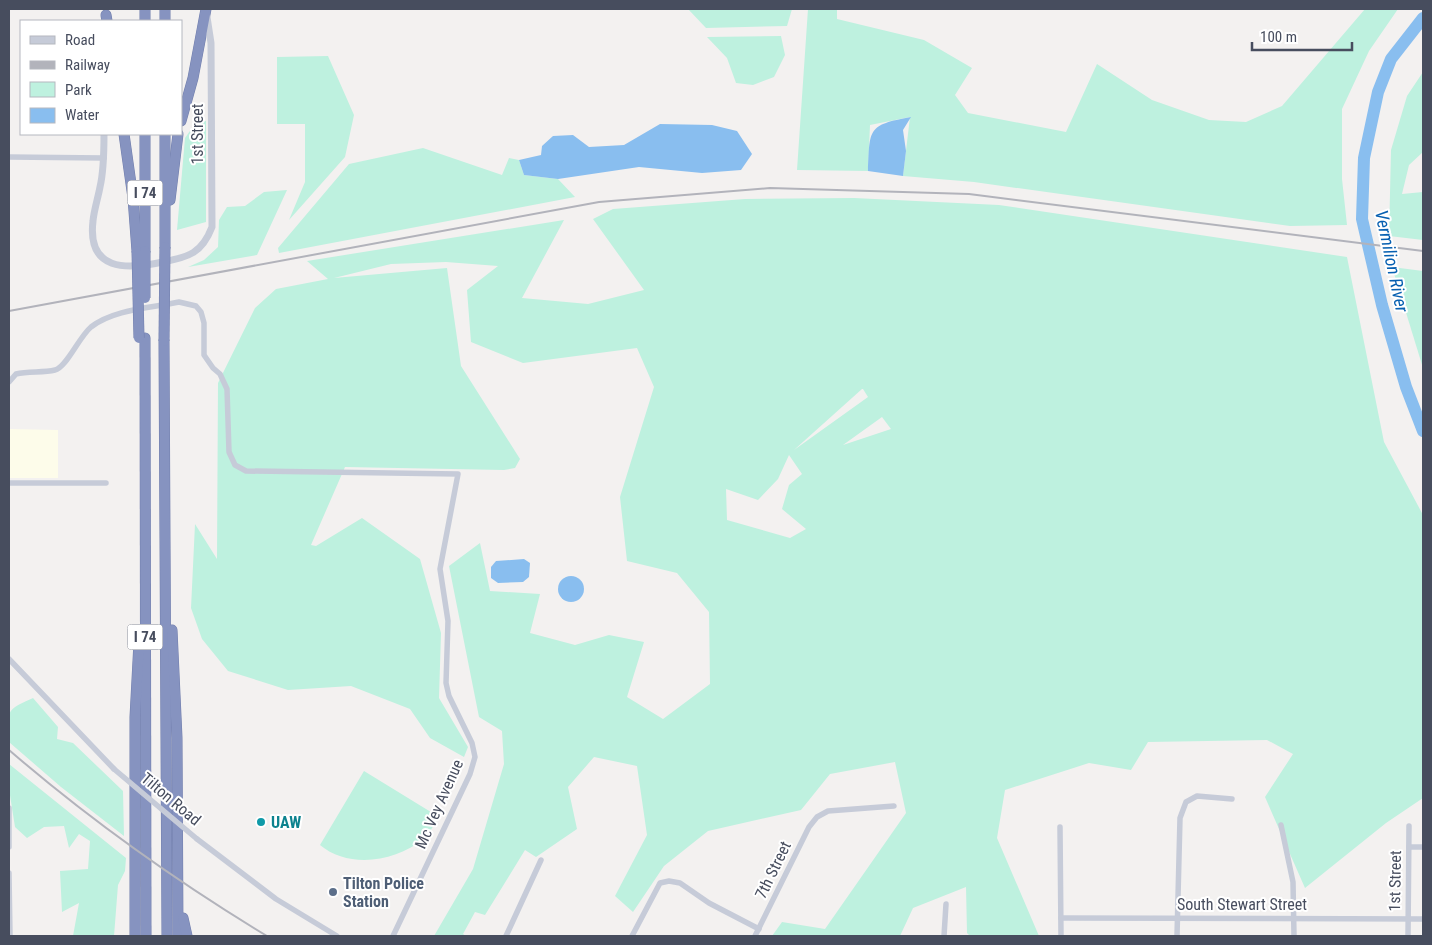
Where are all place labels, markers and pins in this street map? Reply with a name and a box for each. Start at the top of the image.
place label: UAW [271,813,301,832]
marker: UAW [255,816,267,828]
place label: Tilton Police Station [343,874,424,911]
marker: Tilton Police Station [327,886,339,898]

